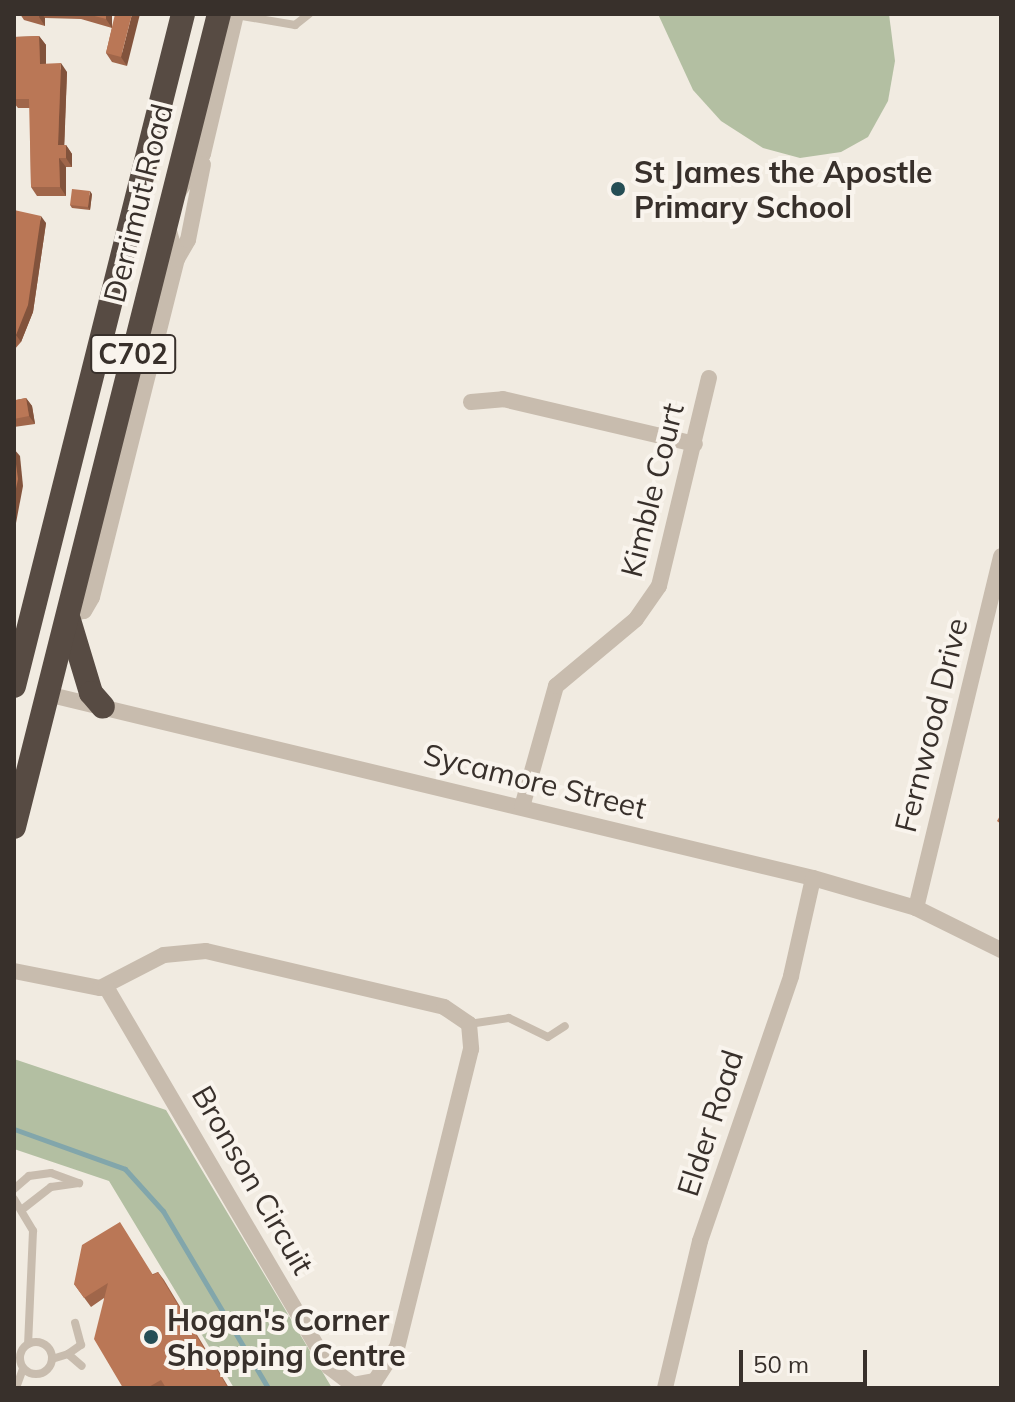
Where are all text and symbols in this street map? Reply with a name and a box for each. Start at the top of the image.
street label: Derrimut Road [96,100,180,306]
place label: St James the Apostle Primary School [634,154,932,224]
marker: St James the Apostle Primary School [609,180,627,198]
road number: C702 [89,330,177,378]
street label: Kimble Court [613,399,691,581]
street label: Fernwood Drive [887,614,975,836]
street label: Sycamore Street [420,736,650,826]
street label: Elder Road [669,1045,751,1201]
street label: Bronson Circuit [185,1079,321,1281]
place label: Hogan's Corner Shopping Centre [167,1302,406,1372]
marker: Hogan's Corner Shopping Centre [142,1328,160,1346]
scale bar [743,1334,871,1384]
text: 50 m [753,1349,809,1379]

